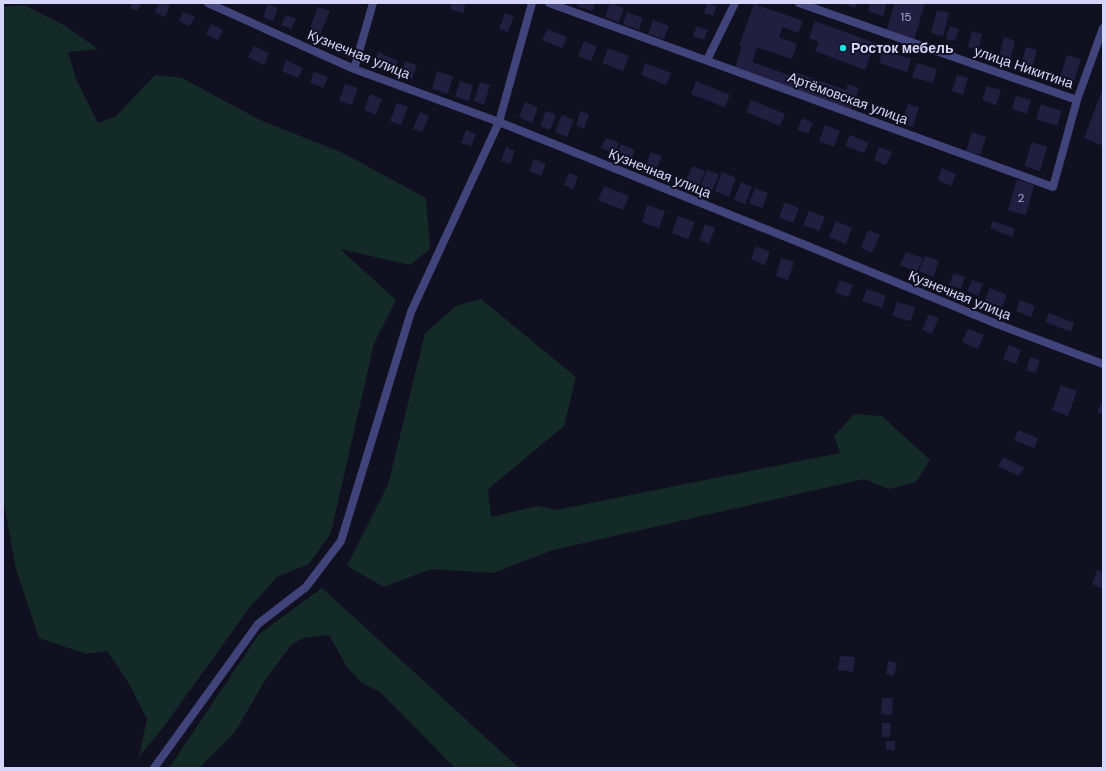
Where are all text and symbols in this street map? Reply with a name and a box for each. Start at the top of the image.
house number: 15 [900,9,912,25]
street label: Кузнечная улица [305,25,413,83]
place label: Росток мебель [851,39,954,57]
street label: улица Никитина [972,42,1076,92]
marker: Росток мебель [838,43,848,53]
street label: Артёмовская улица [785,68,911,128]
street label: Кузнечная улица [606,144,714,202]
house number: 2 [1018,190,1025,206]
street label: Кузнечная улица [906,266,1014,324]

